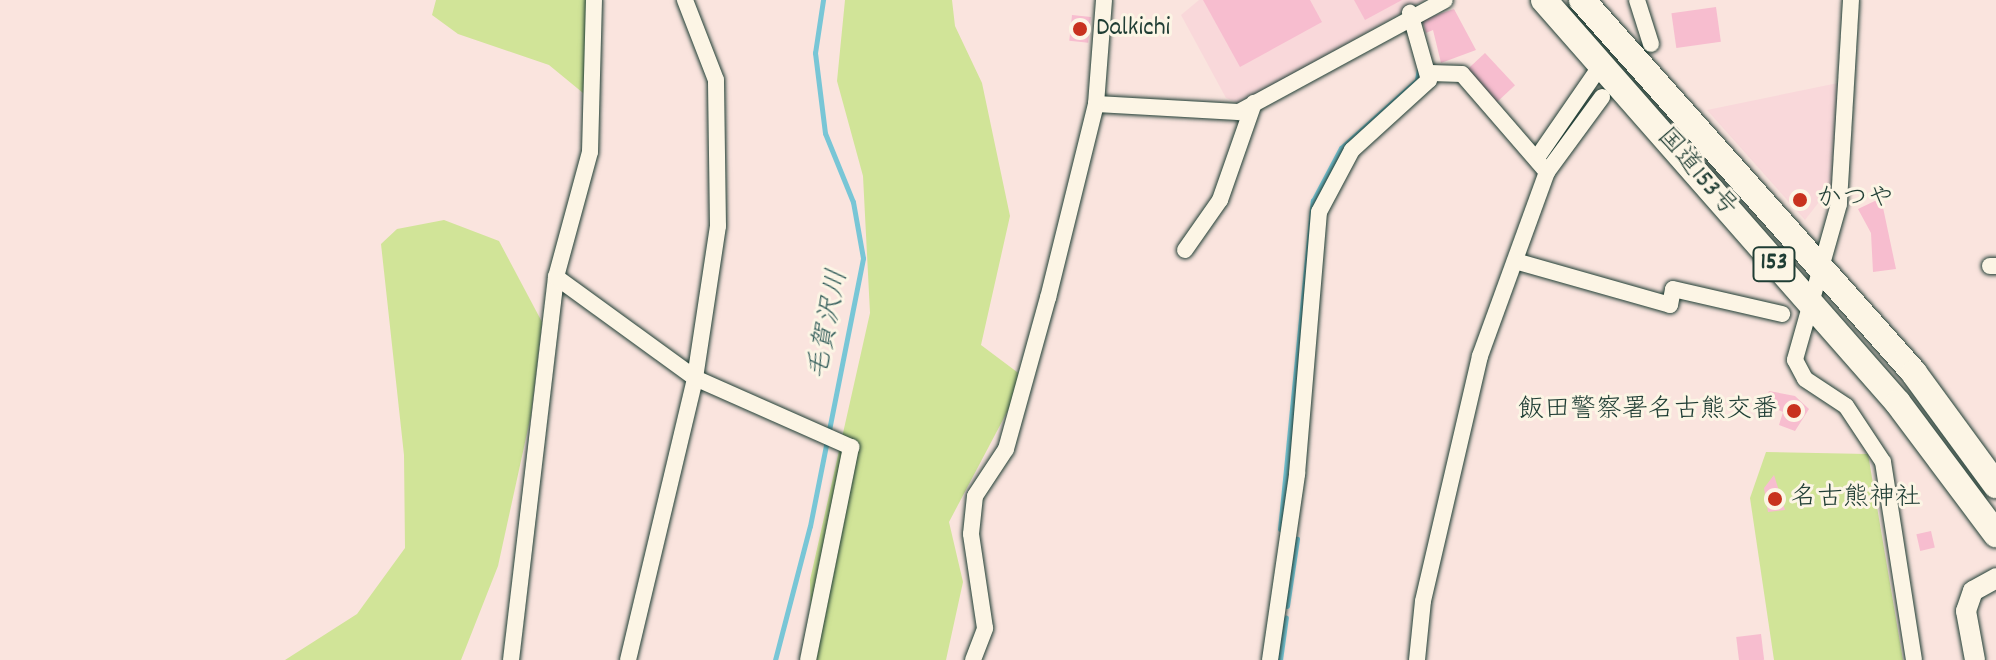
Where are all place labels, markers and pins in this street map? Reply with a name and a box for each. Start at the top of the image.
place label: Dalkichi [1096,13,1170,45]
marker: Dalkichi [1071,20,1089,38]
place label: かつや [1816,184,1894,216]
marker: かつや [1791,191,1809,209]
place label: 飯田警察署名古熊交番 [1518,395,1778,427]
marker: 飯田警察署名古熊交番 [1785,402,1803,420]
place label: 名古熊神社 [1791,483,1921,515]
marker: 名古熊神社 [1766,490,1784,508]

